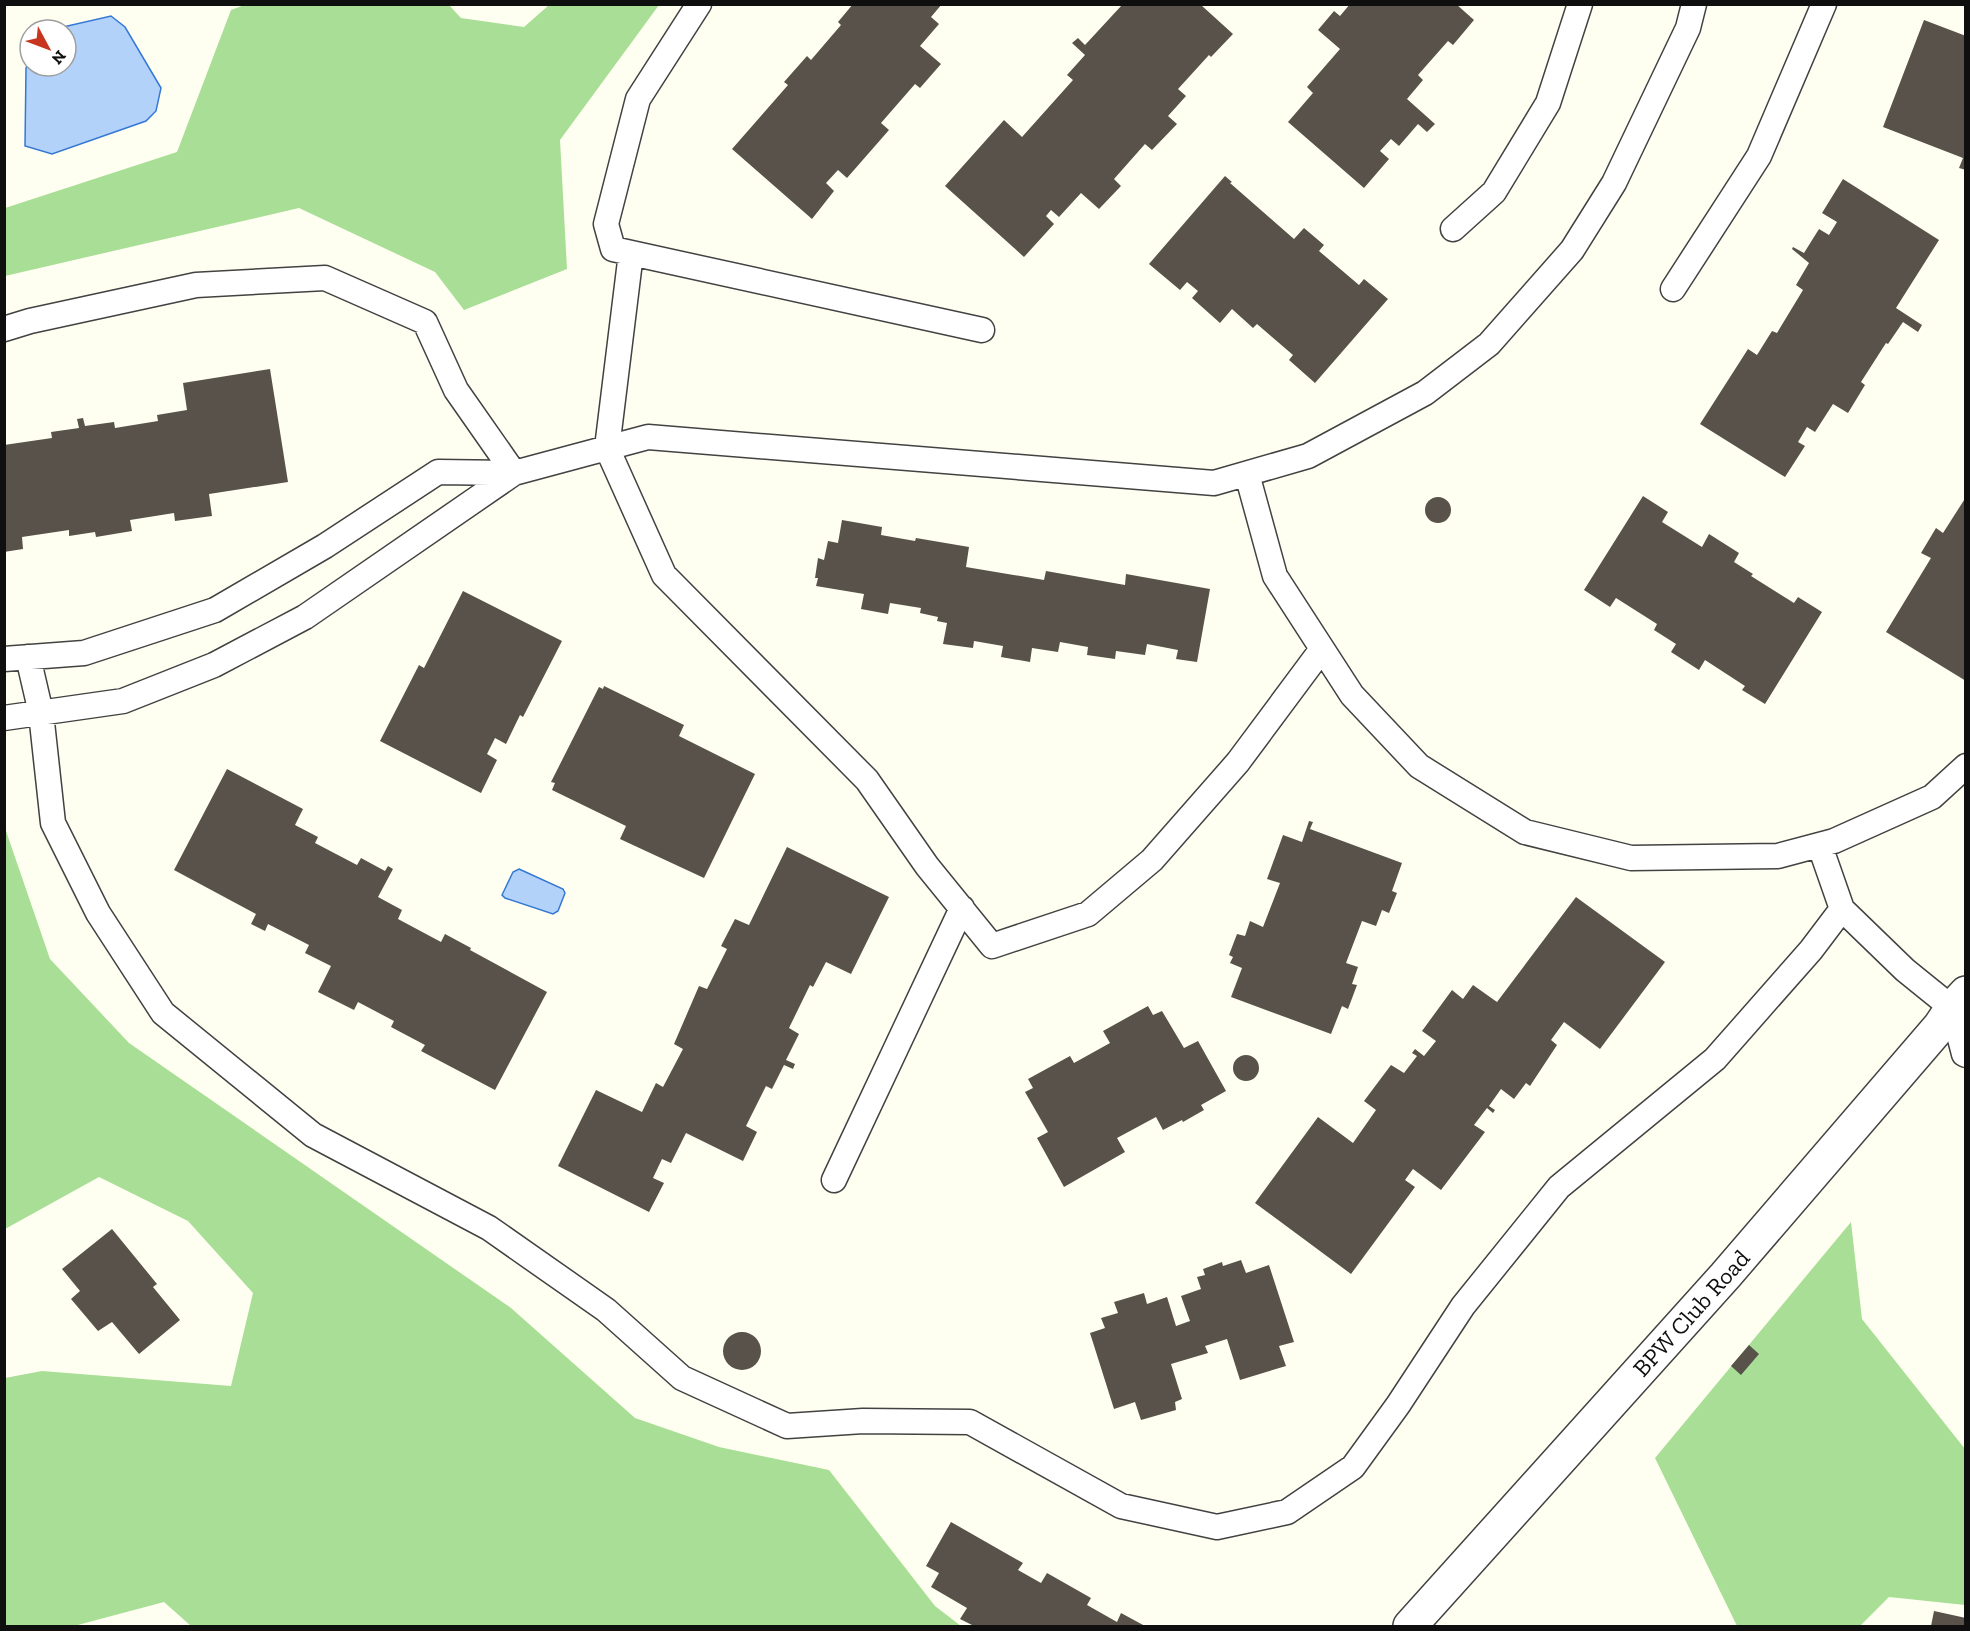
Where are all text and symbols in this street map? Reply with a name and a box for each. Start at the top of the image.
north arrow [18,18,78,78]
text: N [48,47,70,68]
street label: BPW Club Road [1626,1244,1756,1382]

